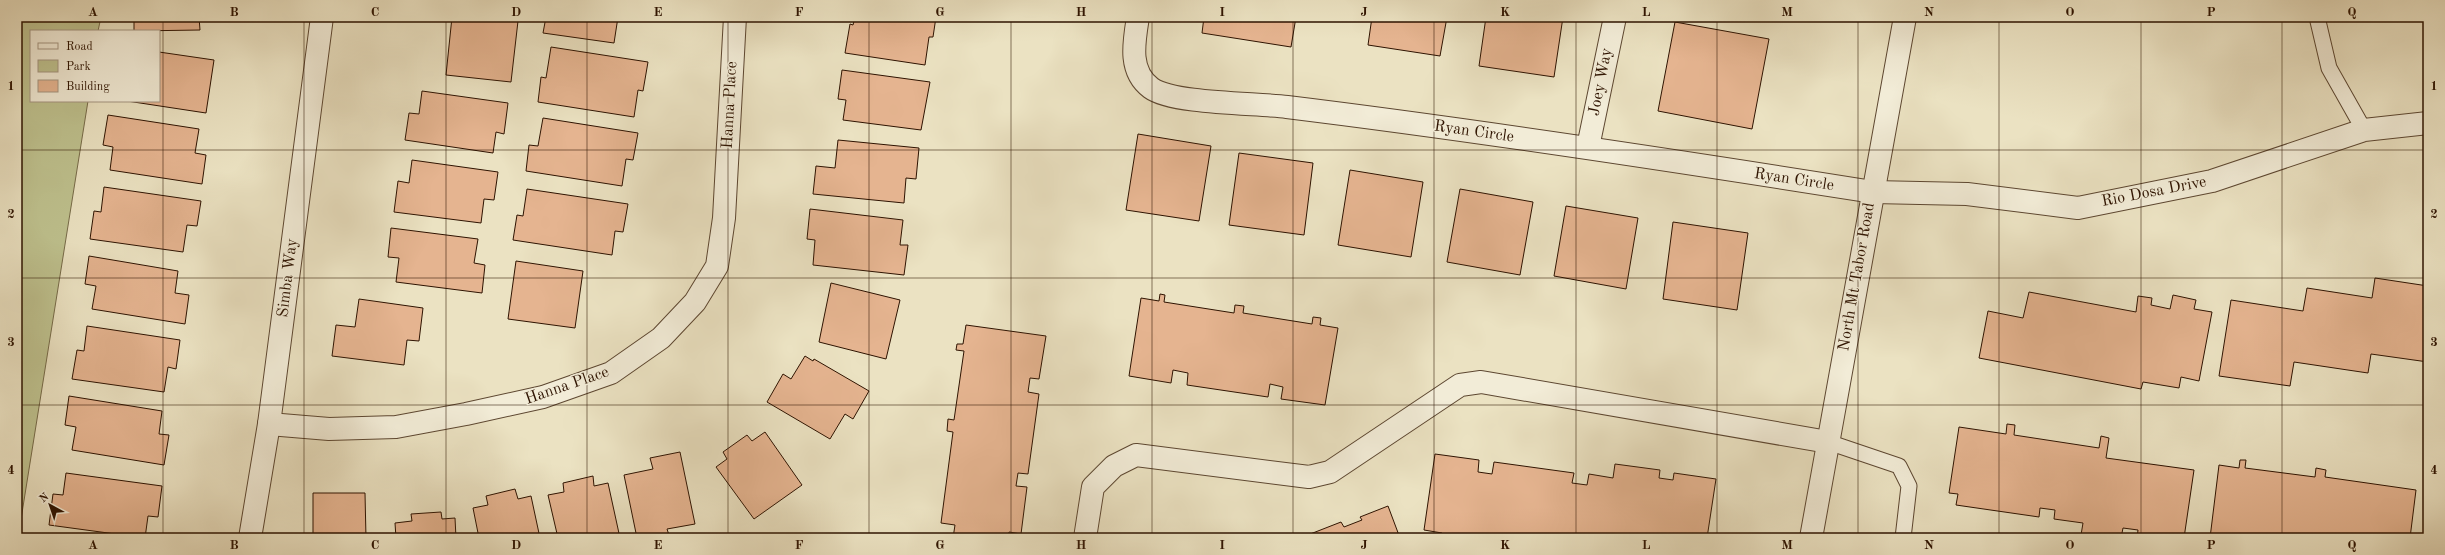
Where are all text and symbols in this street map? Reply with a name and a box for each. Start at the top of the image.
text: A [88,6,98,19]
text: B [229,6,239,19]
text: C [371,6,379,19]
text: D [511,6,521,19]
text: E [654,6,663,19]
text: F [795,6,804,19]
text: G [935,6,945,19]
text: H [1076,6,1087,19]
text: I [1219,6,1225,19]
text: J [1360,6,1368,19]
text: K [1500,6,1510,19]
text: L [1642,6,1651,19]
text: M [1781,6,1793,19]
text: N [1924,6,1934,19]
text: O [2065,6,2075,19]
text: P [2206,6,2216,19]
text: Q [2347,6,2357,19]
legend [30,30,160,102]
text: Road [66,41,93,53]
street label: Joey Way [1587,46,1616,117]
text: Park [66,61,91,73]
street label: Hanna Place [720,61,740,149]
text: 1 [7,80,15,93]
text: 1 [2430,80,2438,93]
text: Building [66,81,110,93]
street label: Ryan Circle [1433,118,1515,146]
street label: Ryan Circle [1753,166,1835,194]
street label: Rio Dosa Drive [2100,174,2208,210]
street label: North Mt Tabor Road [1836,202,1878,352]
text: 2 [7,208,15,221]
text: 2 [2430,208,2438,221]
street label: Simba Way [275,237,301,318]
text: 3 [7,336,15,349]
text: 3 [2430,336,2438,349]
street label: Hanna Place [523,364,611,408]
text: 4 [7,464,15,477]
text: 4 [2430,464,2438,477]
north arrow [30,485,70,525]
text: N [38,491,52,505]
text: A [88,539,98,552]
text: B [229,539,239,552]
text: C [371,539,379,552]
text: D [511,539,521,552]
text: E [654,539,663,552]
text: F [795,539,804,552]
text: G [935,539,945,552]
text: H [1076,539,1087,552]
text: I [1219,539,1225,552]
text: J [1360,539,1368,552]
text: K [1500,539,1510,552]
text: L [1642,539,1651,552]
text: M [1781,539,1793,552]
text: N [1924,539,1934,552]
text: O [2065,539,2075,552]
text: P [2206,539,2216,552]
text: Q [2347,539,2357,552]

